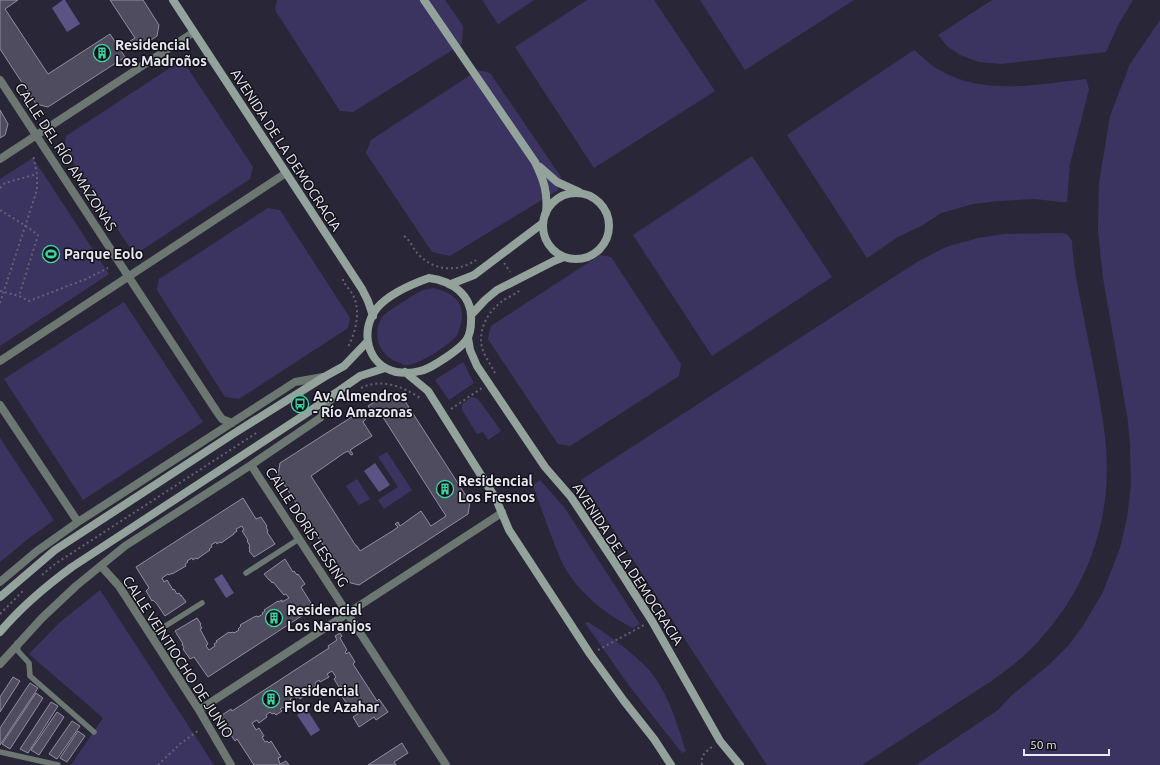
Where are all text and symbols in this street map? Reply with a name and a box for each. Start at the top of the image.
place label: Residencial Los Madroños [115,37,207,69]
building icon: Residencial Los Madroños [92,43,112,63]
street label: AVENIDA DE LA DEMOCRACIA [227,66,345,234]
street label: CALLE DEL RÍO AMAZONAS [12,79,121,234]
sports icon: Parque Eolo [41,244,61,264]
place label: Parque Eolo [64,246,143,262]
place label: Av. Almendros - Río Amazonas [313,388,413,420]
bus stop icon: Av. Almendros - Río Amazonas [290,394,310,414]
street label: CALLE DORIS LESSING [262,464,352,590]
place label: Residencial Los Fresnos [458,473,536,505]
building icon: Residencial Los Fresnos [435,479,455,499]
street label: AVENIDA DE LA DEMOCRACIA [569,480,687,648]
street label: CALLE VEINTIOCHO DE JUNIO [120,573,237,741]
place label: Residencial Los Naranjos [287,602,372,634]
building icon: Residencial Los Naranjos [264,608,284,628]
place label: Residencial Flor de Azahar [284,683,380,715]
building icon: Residencial Flor de Azahar [261,689,281,709]
scale bar [1024,731,1109,757]
text: 50 m [1030,738,1057,751]

